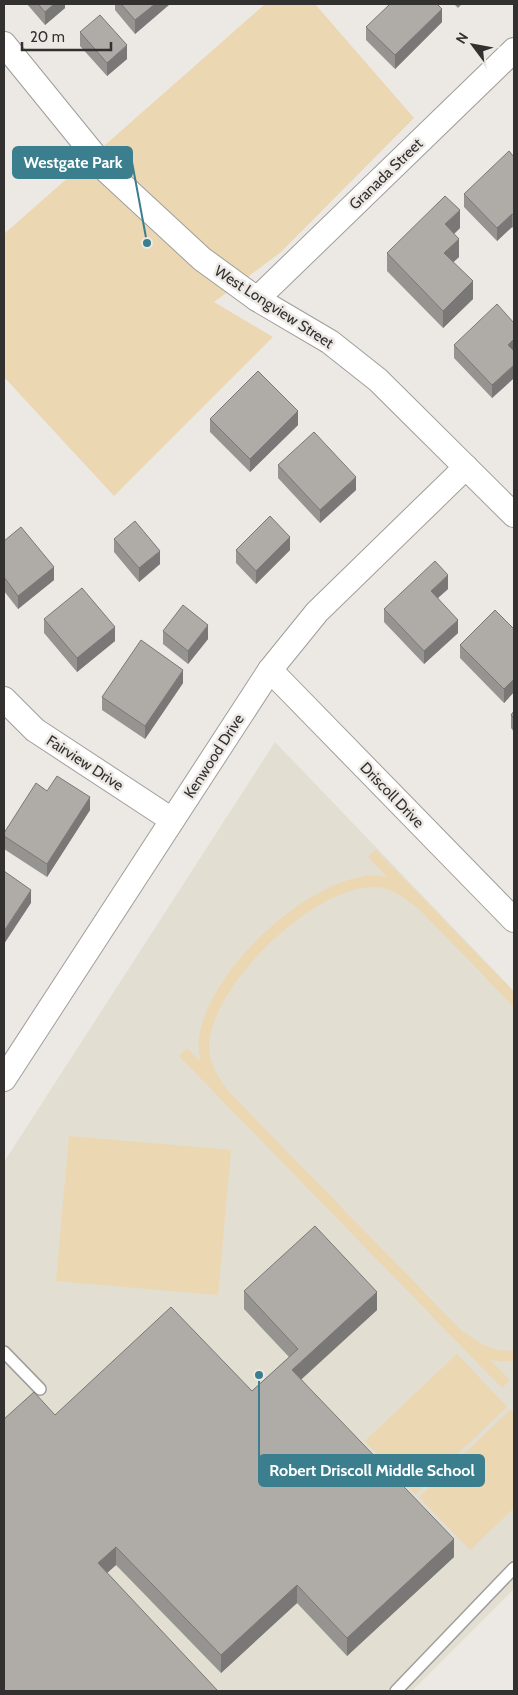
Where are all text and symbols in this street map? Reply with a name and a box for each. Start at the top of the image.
scale bar [22,20,111,52]
north arrow [448,20,498,70]
text: 20 m [30,28,65,46]
text: N [452,29,472,47]
street label: Granada Street [346,135,426,213]
callout: Westgate Park [13,147,132,178]
text: Westgate Park [24,153,123,172]
street label: West Longview Street [211,262,337,352]
street label: Kenwood Drive [180,710,248,801]
street label: Fairview Drive [43,731,127,795]
street label: Driscoll Drive [356,759,428,832]
callout: Robert Driscoll Middle School [259,1455,484,1486]
text: Robert Driscoll Middle School [269,1461,475,1480]

